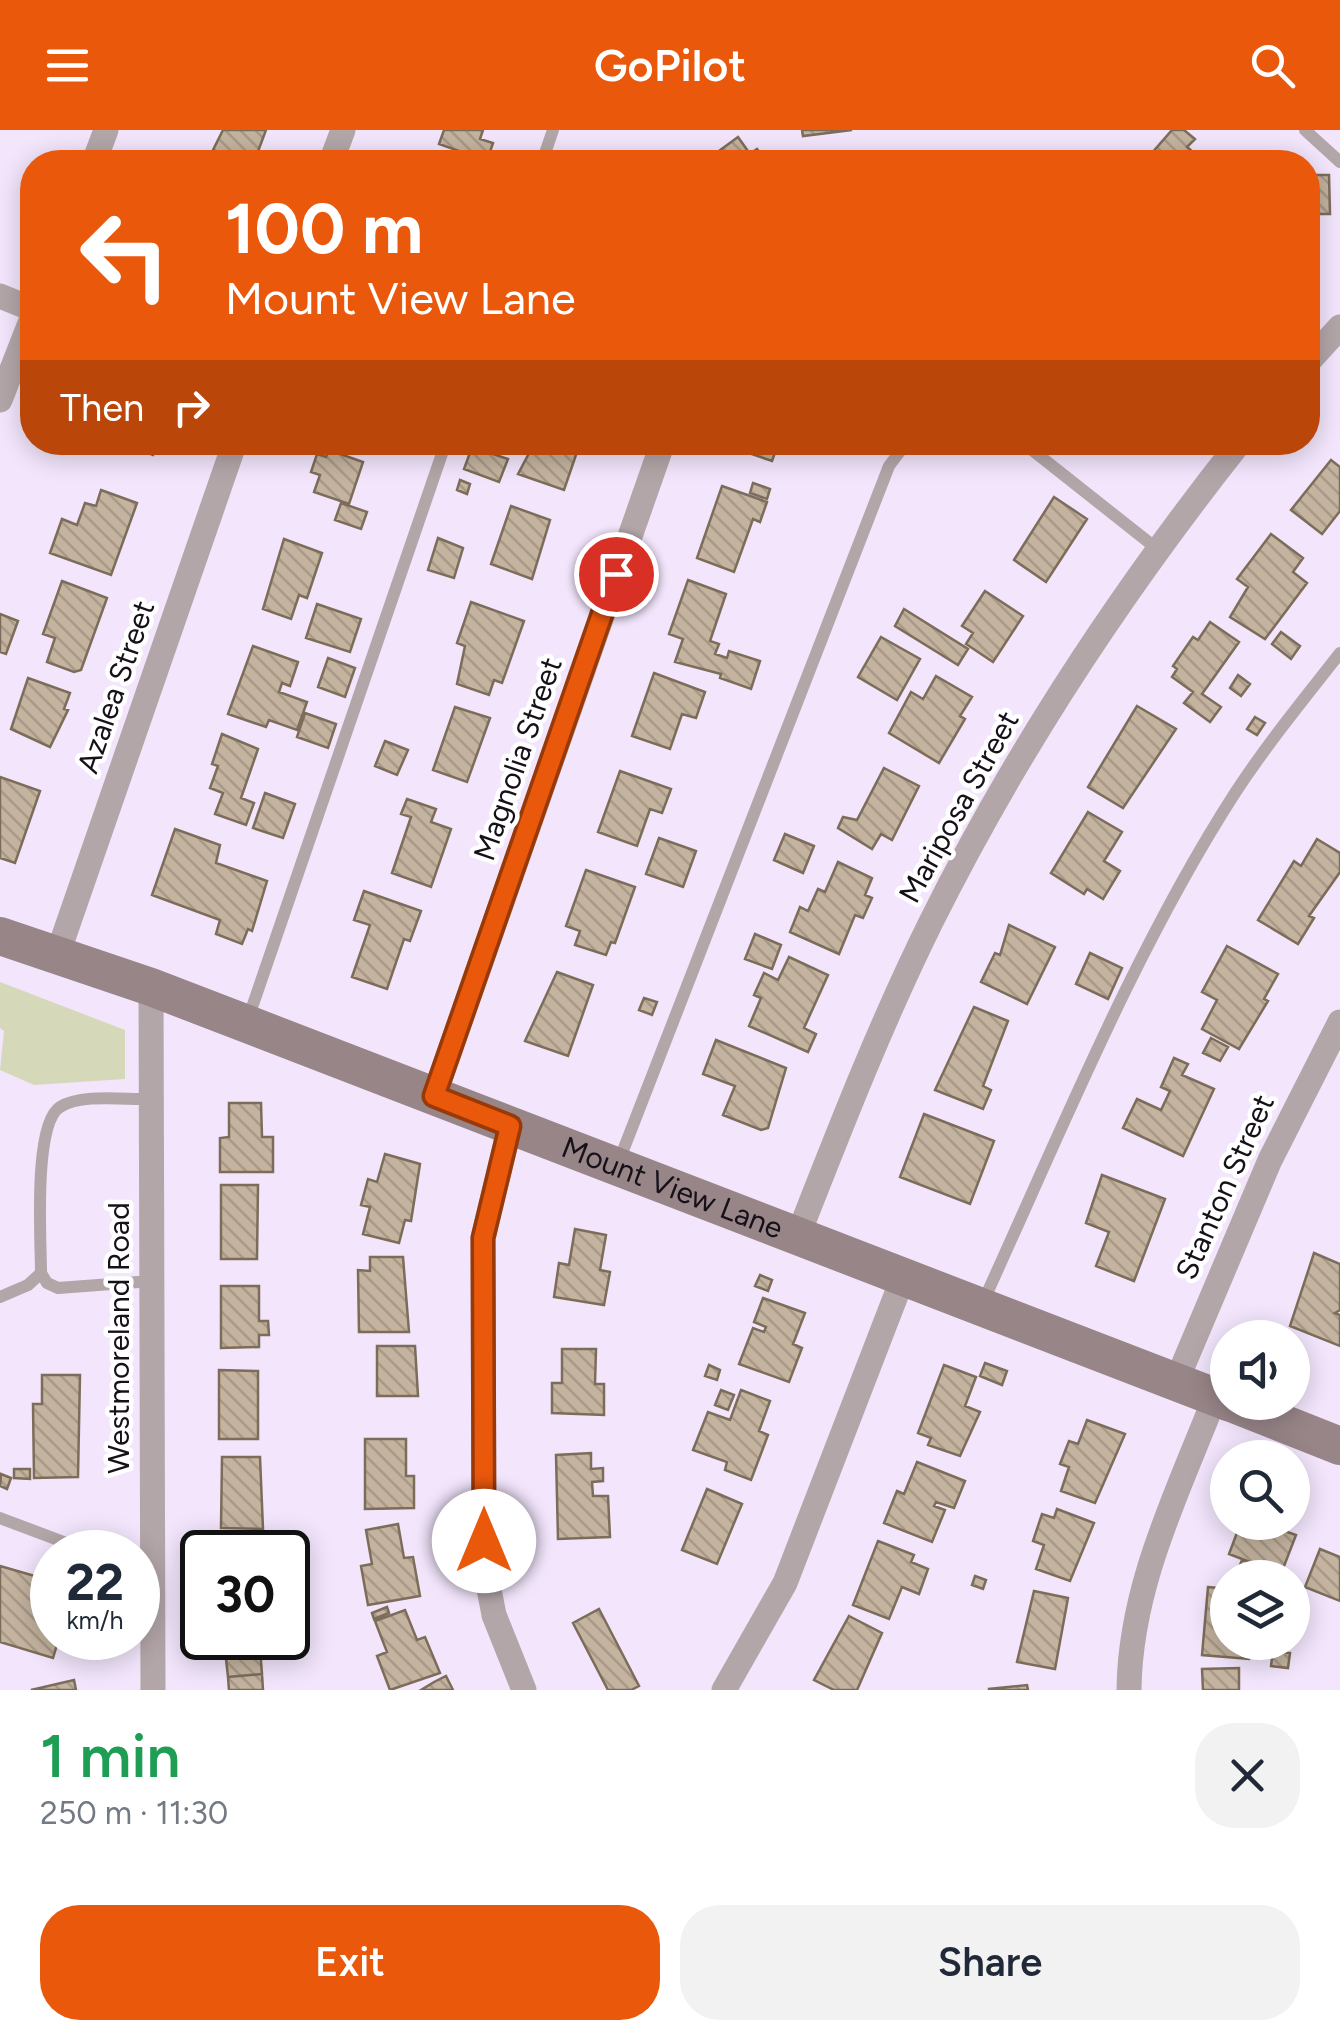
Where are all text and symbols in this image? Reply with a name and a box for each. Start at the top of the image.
icon: menu [40,38,95,93]
text: GoPilot [594,38,746,92]
icon: search [1245,38,1300,93]
text: 100 m [225,186,423,271]
icon: left [60,190,190,320]
text: Mount View Lane [225,271,576,325]
icon: right [164,380,219,435]
text: Then [60,385,144,431]
pin [574,532,659,617]
icon: arrive [589,547,644,602]
street label: Azalea Street [69,596,162,778]
street label: Magnolia Street [465,652,570,865]
street label: Mariposa Street [891,704,1027,909]
street label: Stanton Street [1167,1089,1282,1285]
street label: Mount View Lane [557,1128,788,1247]
street label: Westmoreland Road [100,1202,137,1474]
map controls [1210,1320,1310,1660]
button: sound [1210,1320,1310,1420]
button: search [1210,1440,1310,1540]
position arrow [432,1489,536,1593]
speed limit sign: 30 [180,1530,310,1660]
text: 22 [66,1552,124,1613]
button: layers [1210,1560,1310,1660]
text: km/h [66,1605,124,1635]
text: 1 min [40,1720,180,1792]
button: close [1195,1723,1300,1828]
text: 250 m · 11:30 [40,1794,228,1832]
button: Exit [40,1905,660,2020]
button: Share [680,1905,1300,2020]

